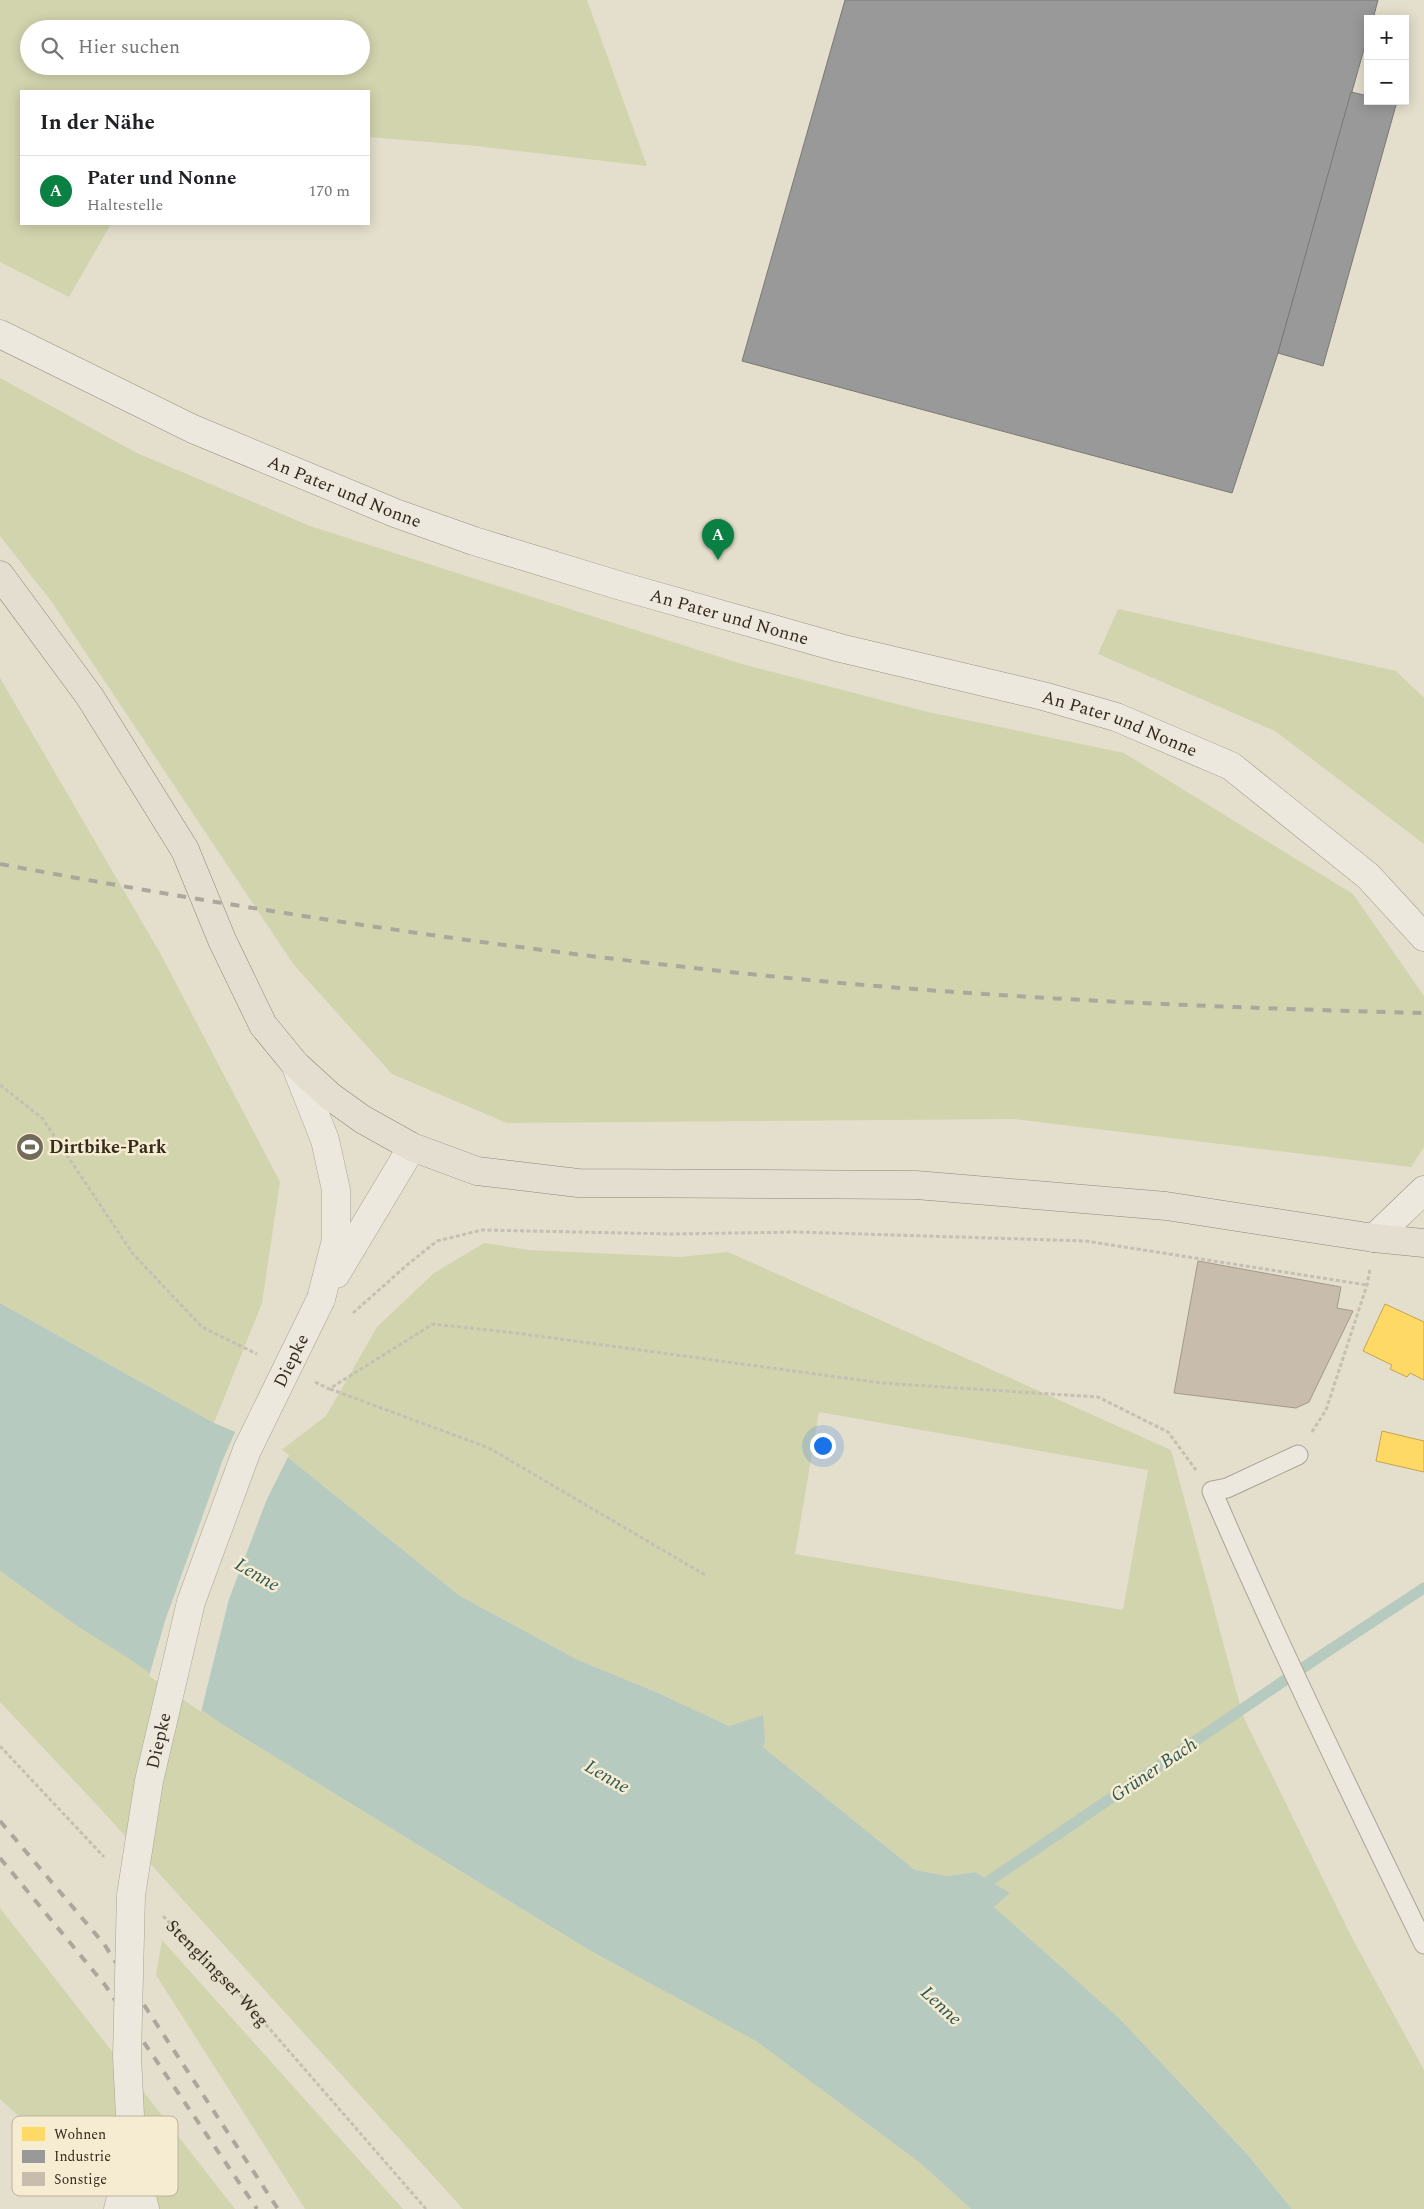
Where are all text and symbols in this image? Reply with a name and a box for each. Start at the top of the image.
map controls [1364,15,1409,105]
button: + [1364,15,1409,60]
search box [20,20,370,75]
text: Hier suchen [78,33,180,62]
icon: search [38,34,66,62]
button: − [1364,60,1409,105]
text: In der Nähe [40,107,155,139]
text: Pater und Nonne [87,164,236,193]
text: A [50,179,62,203]
text: 170 m [308,179,350,203]
text: Haltestelle [87,193,163,217]
street label: An Pater und Nonne [263,448,425,535]
pin: A [702,519,734,560]
street label: An Pater und Nonne [647,581,812,652]
street label: An Pater und Nonne [1039,683,1202,764]
sports icon: Dirtbike-Park [15,1132,45,1162]
place label: Dirtbike-Park [49,1134,167,1161]
street label: Diepke [266,1329,315,1392]
your location [810,1433,836,1459]
water label: Lenne [229,1550,285,1600]
street label: Diepke [139,1710,178,1771]
water label: Grüner Bach [1105,1730,1203,1810]
water label: Lenne [579,1752,635,1802]
street label: Stenglingser Weg [160,1913,276,2033]
water label: Lenne [914,1979,968,2033]
legend [12,2116,178,2196]
text: Wohnen [54,2124,106,2145]
text: Industrie [54,2146,111,2167]
text: Sonstige [54,2169,107,2190]

